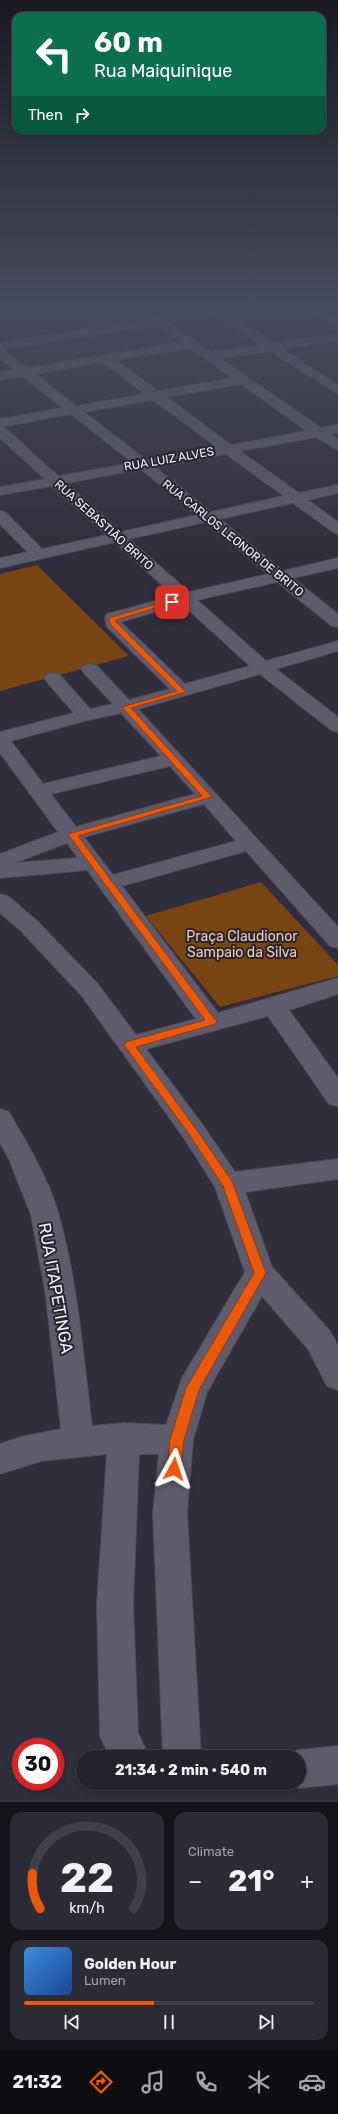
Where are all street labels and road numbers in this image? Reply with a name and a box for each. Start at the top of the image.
street label: RUA LUIZ ALVES [123,444,215,474]
street label: RUA SEBASTIÃO BRITO [52,477,156,573]
street label: RUA CARLOS LEONOR DE BRITO [160,477,306,599]
street label: RUA ITAPETINGA [35,1221,77,1356]

